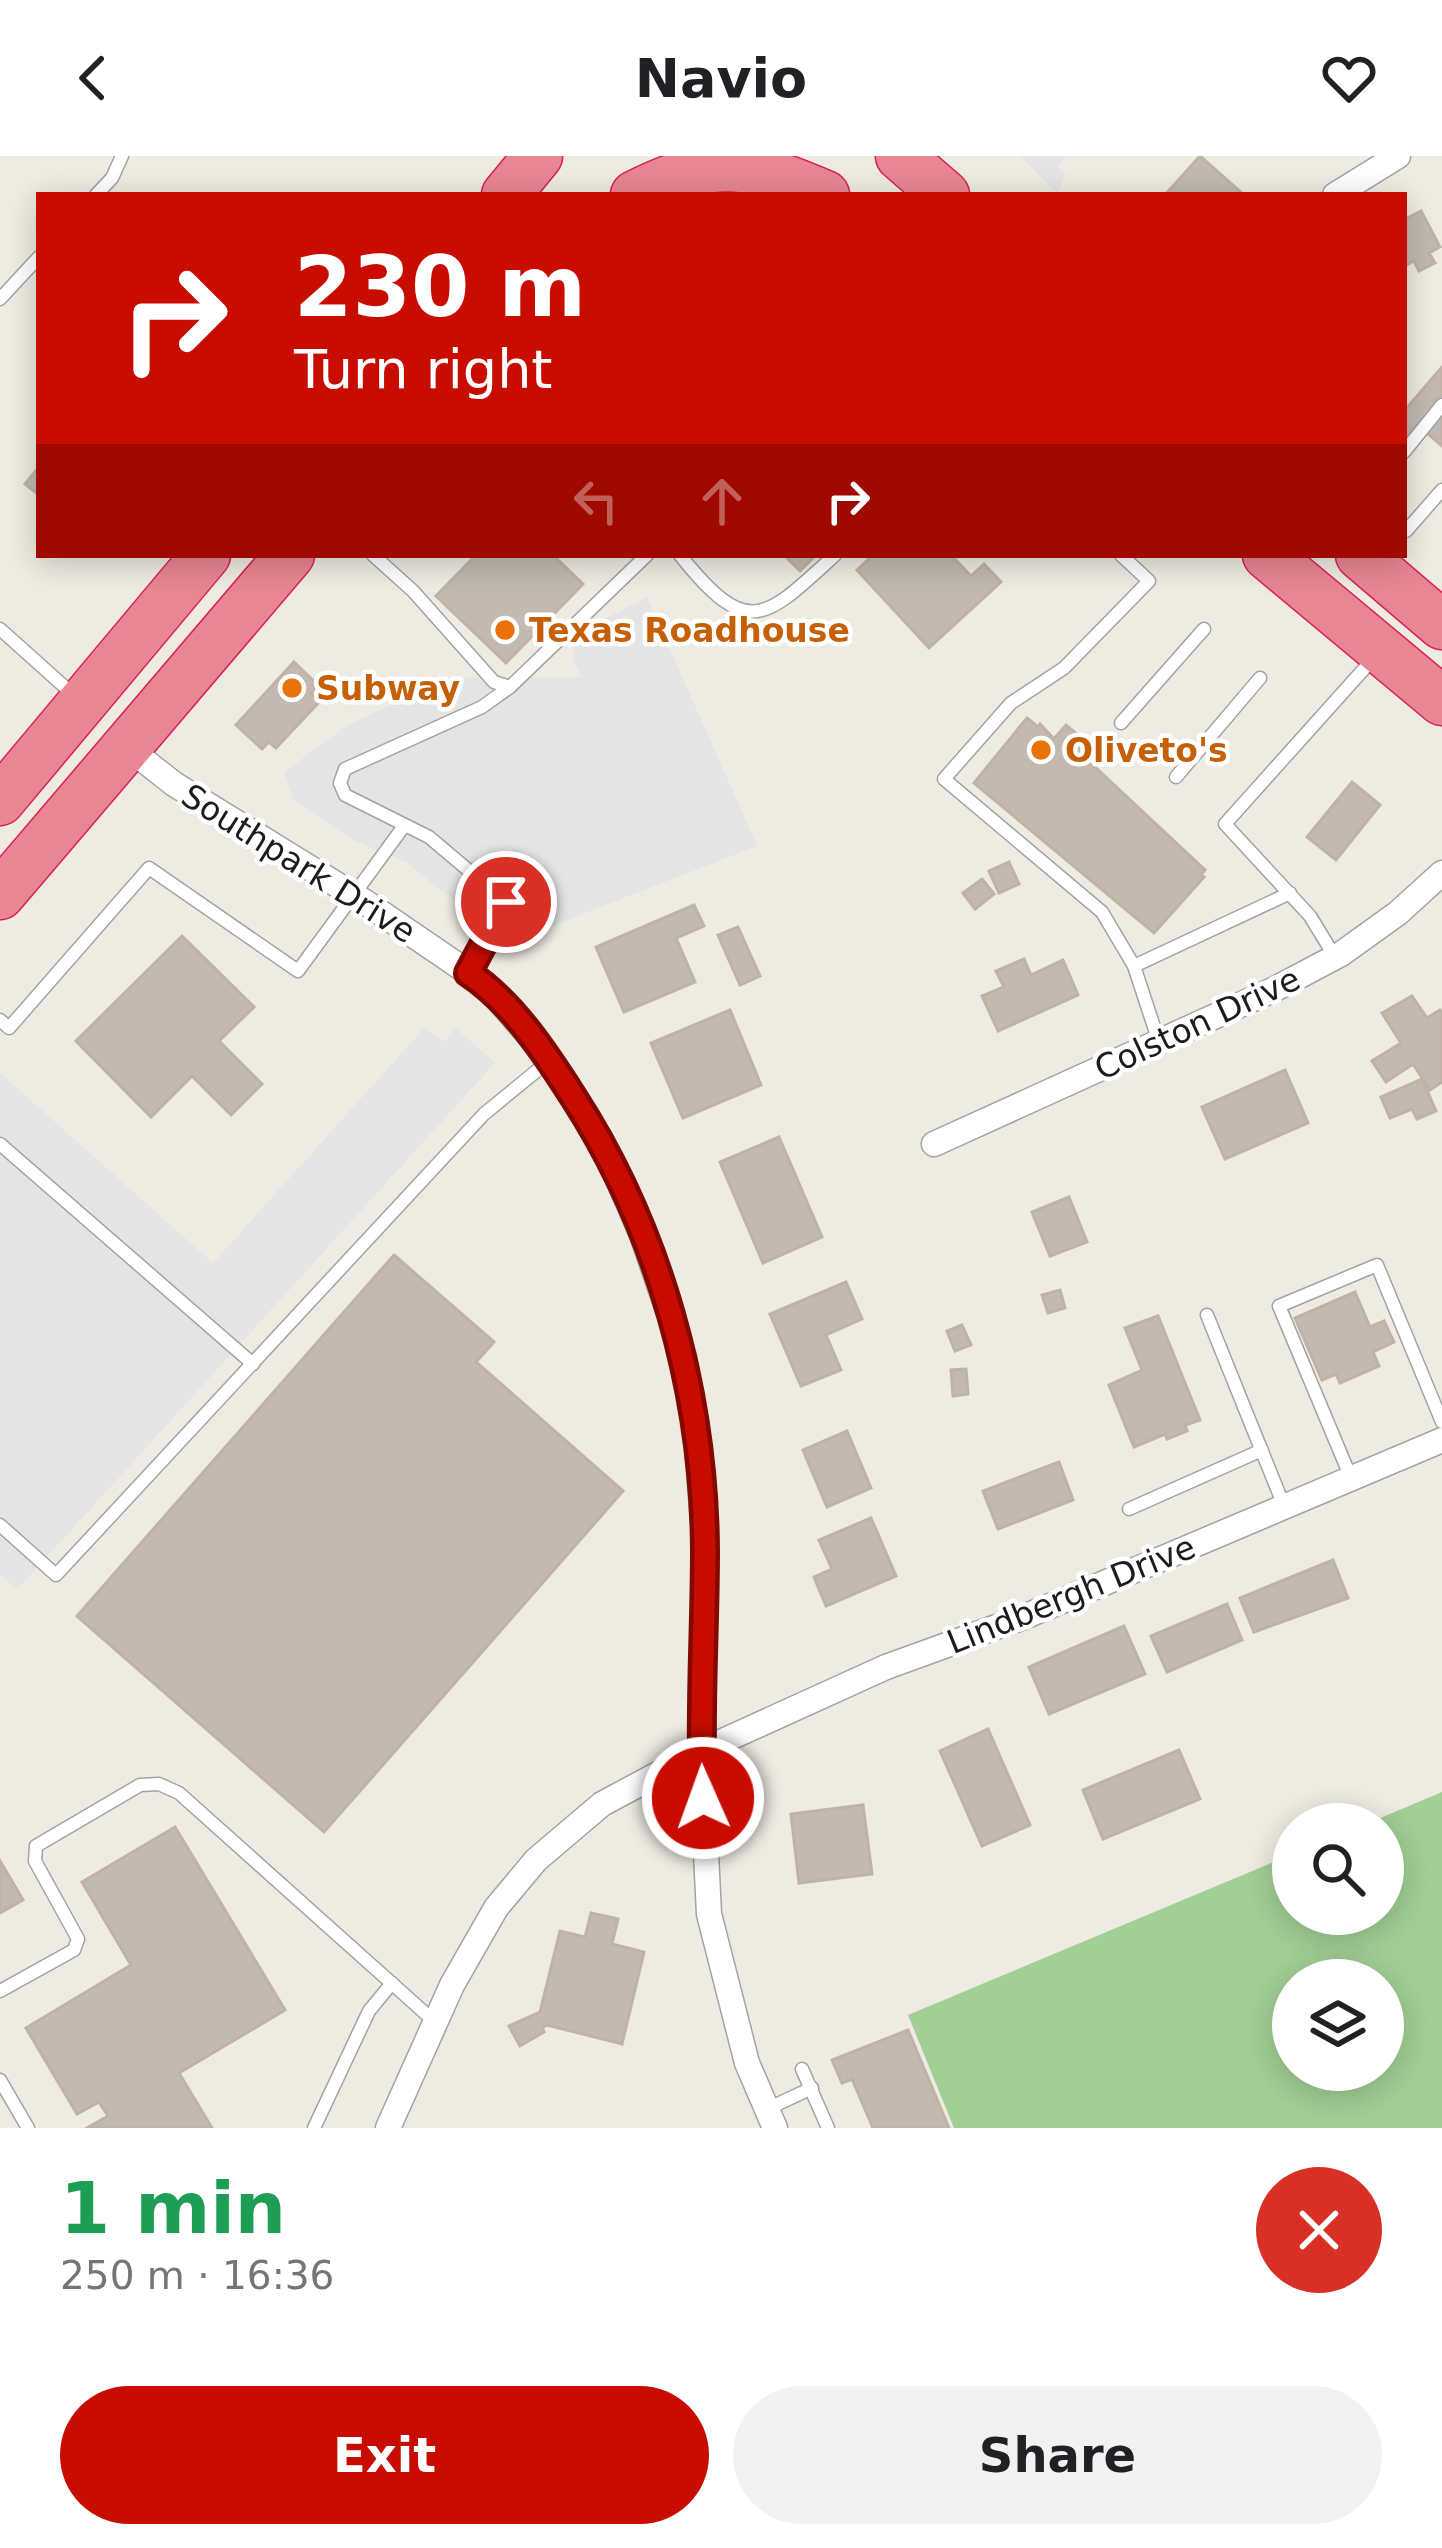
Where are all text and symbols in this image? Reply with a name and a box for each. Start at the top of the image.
icon: back [60,45,126,111]
icon: heart [1316,45,1382,111]
text: Navio [635,47,807,110]
text: 230 m [294,238,586,336]
icon: right [96,240,252,396]
text: Turn right [294,338,553,401]
icon: left [563,468,629,534]
icon: ahead [689,468,755,534]
icon: right [815,468,881,534]
place label: Texas Roadhouse [529,611,850,650]
marker: Texas Roadhouse [492,617,518,643]
place label: Subway [316,669,460,708]
marker: Subway [279,675,305,701]
place label: Oliveto's [1065,731,1228,770]
marker: Oliveto's [1028,737,1054,763]
street label: Southpark Drive [175,776,423,951]
pin [455,851,557,953]
icon: arrive [473,869,539,935]
street label: Colston Drive [1088,959,1306,1088]
street label: Lindbergh Drive [942,1527,1201,1662]
position arrow [640,1735,766,1861]
map controls [1272,1803,1404,2091]
button: search [1272,1803,1404,1935]
button: layers [1272,1959,1404,2091]
text: 1 min [60,2166,286,2250]
button: close [1256,2167,1382,2293]
text: 250 m · 16:36 [60,2253,334,2298]
button: Exit [60,2386,709,2524]
button: Share [733,2386,1382,2524]

